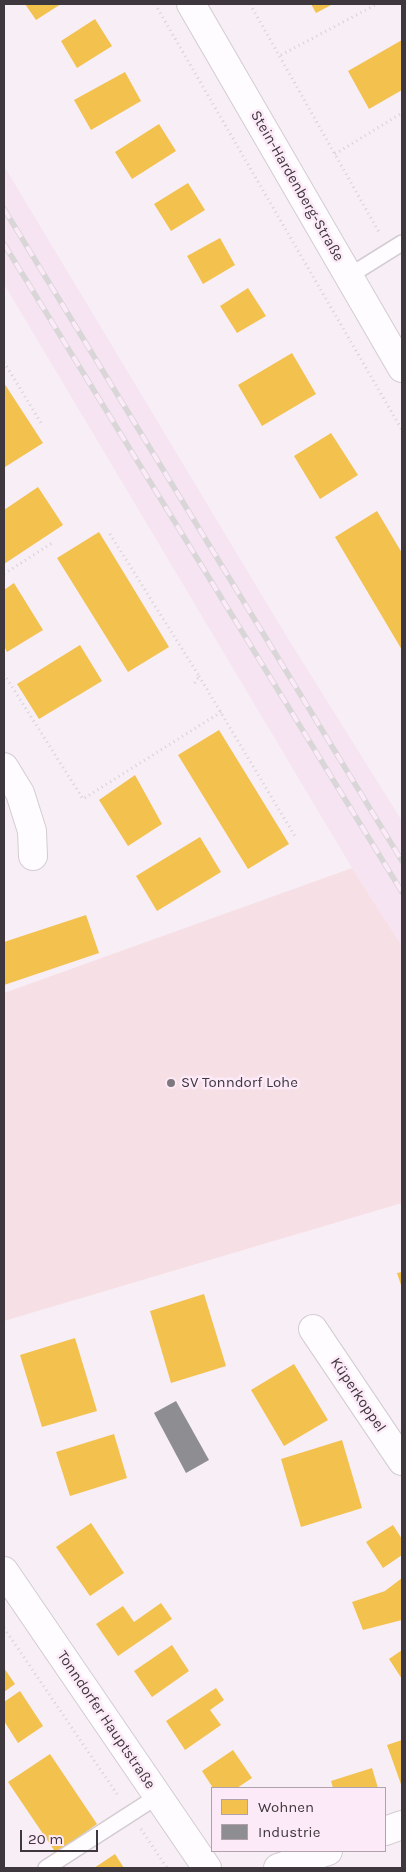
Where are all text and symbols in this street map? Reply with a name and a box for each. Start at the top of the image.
street label: Stein-Hardenberg-Straße [246,107,348,265]
place label: SV Tonndorf Lohe [181,1074,298,1092]
marker: SV Tonndorf Lohe [165,1077,177,1089]
street label: Küperkoppel [326,1354,390,1436]
street label: Tonndorfer Hauptstraße [53,1647,159,1793]
legend [211,1787,386,1852]
text: Wohnen [258,1798,314,1816]
scale bar [22,1820,100,1852]
text: Industrie [258,1823,320,1841]
text: 20 m [28,1830,63,1848]

